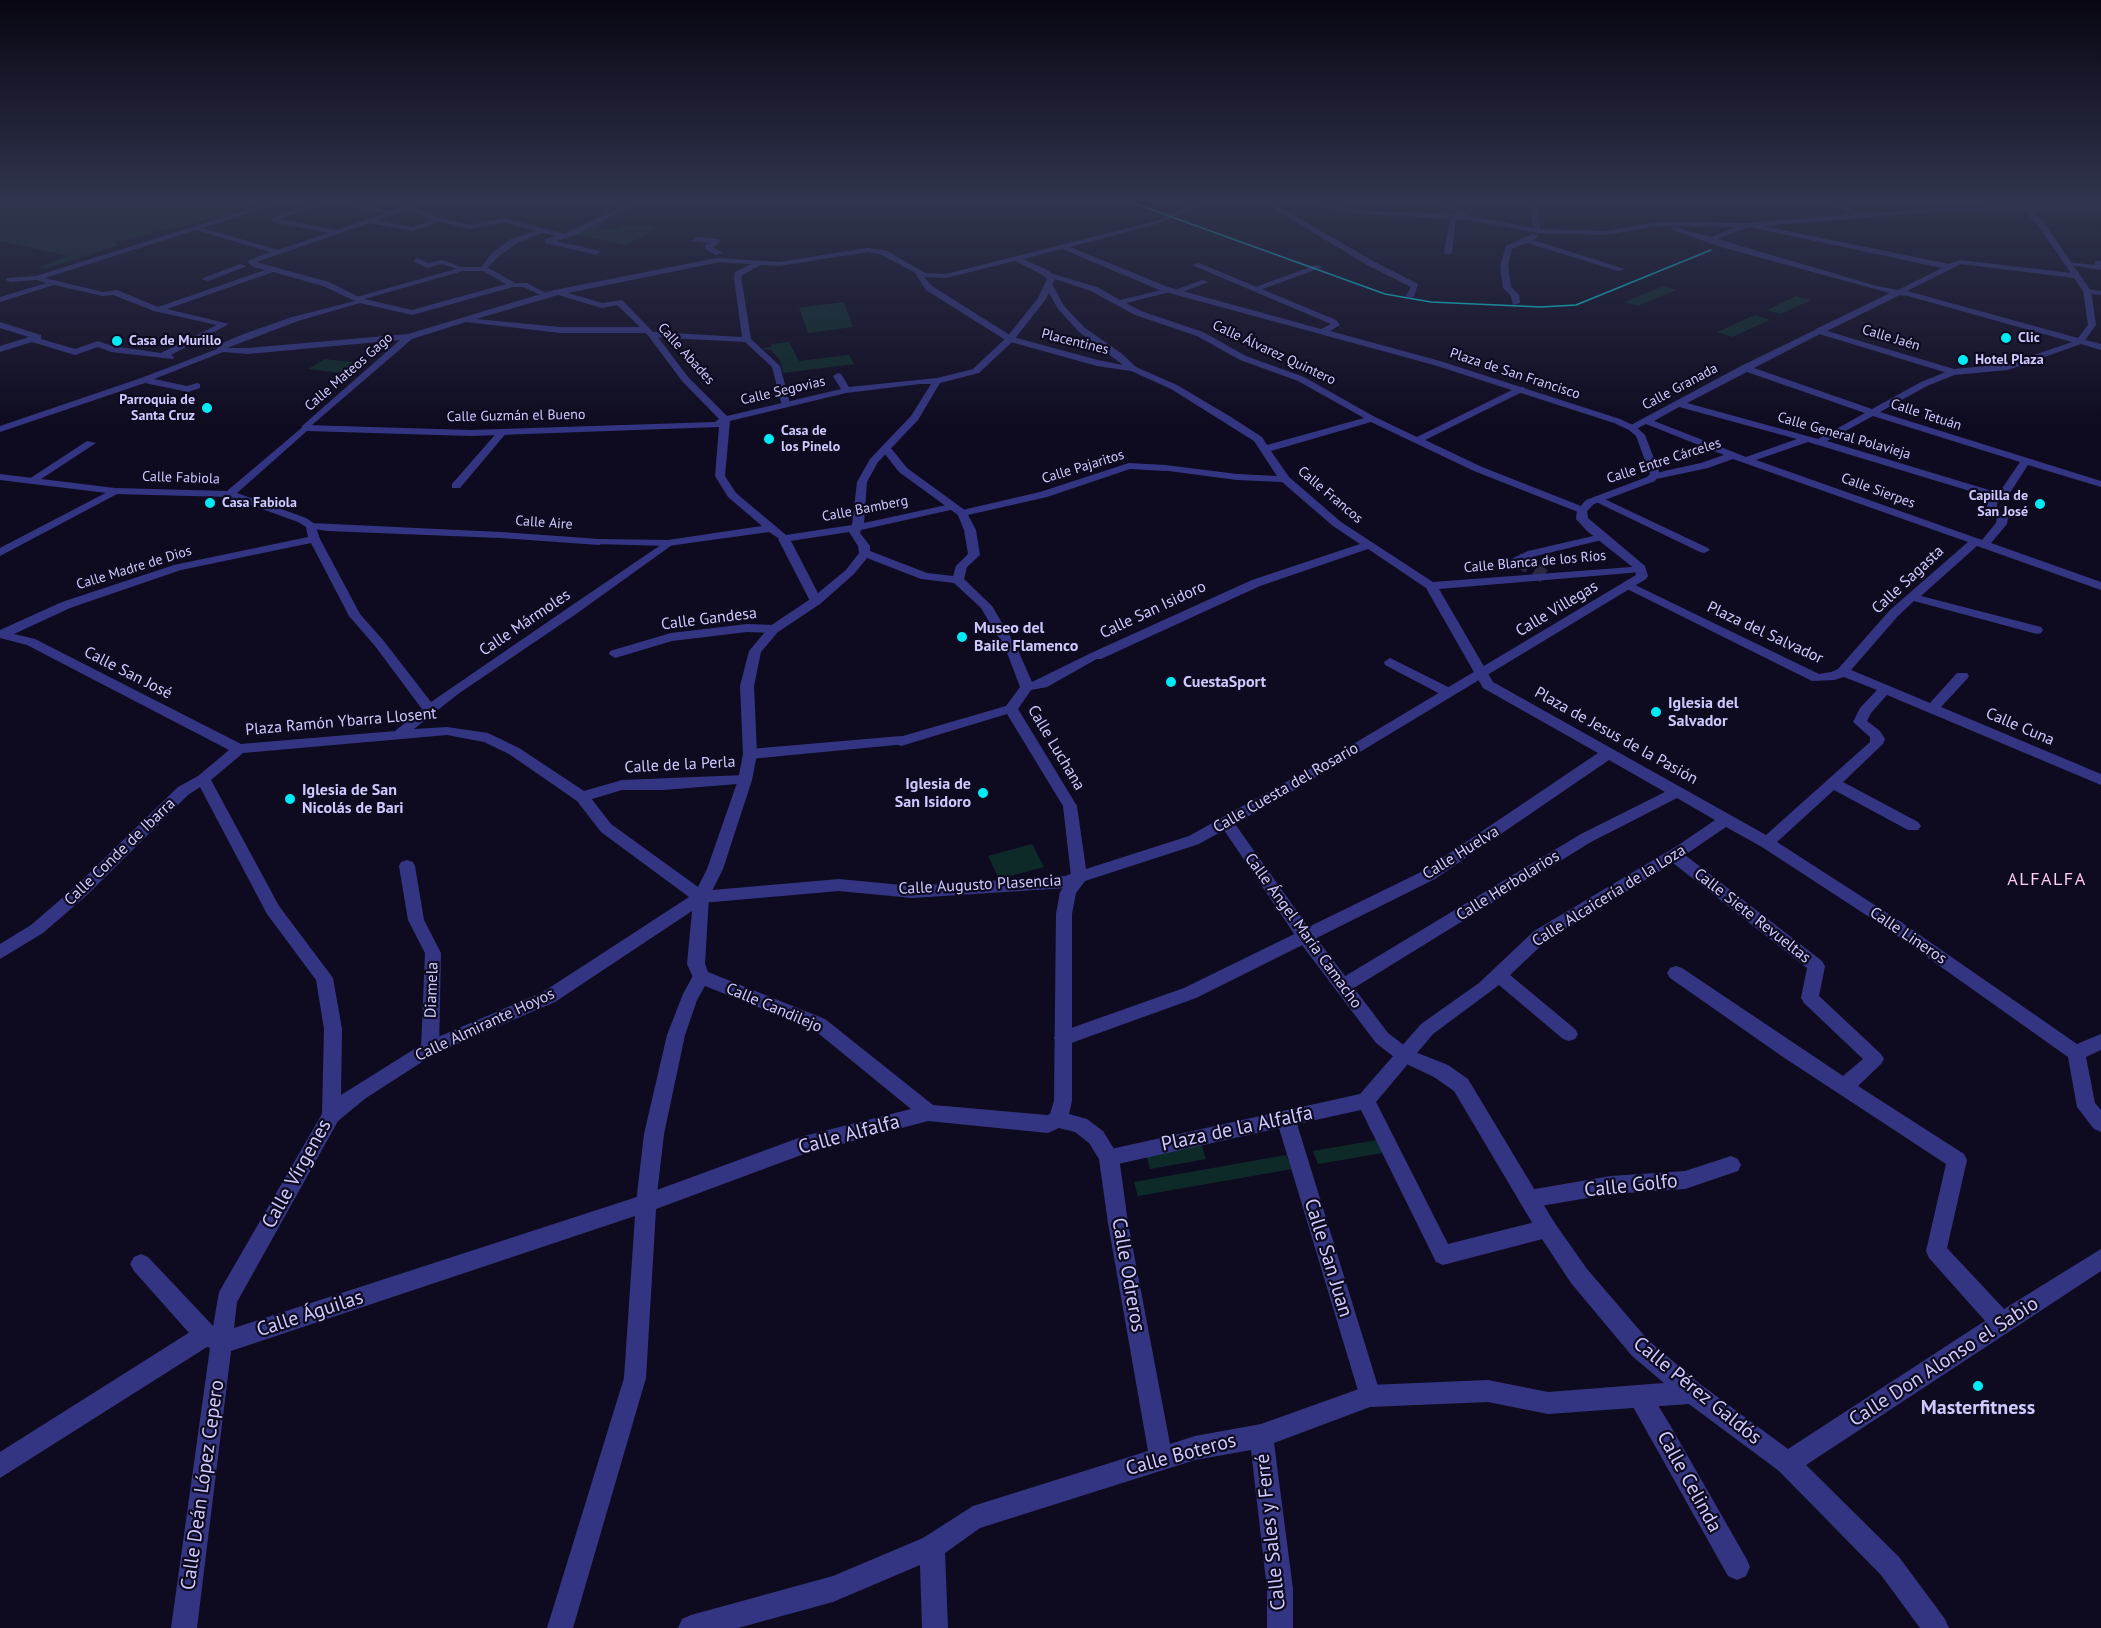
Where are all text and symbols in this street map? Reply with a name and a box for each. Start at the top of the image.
street label: Calle Álvarez Quintero [1210,317,1338,389]
street label: Calle Abades [654,320,718,388]
street label: Calle Jaén [1860,321,1922,355]
street label: Placentines [1040,326,1110,358]
street label: Calle Mateos Gago [302,329,396,415]
place label: Clic [2018,330,2040,346]
marker: Clic [1999,331,2013,345]
place label: Casa de Murillo [129,333,221,349]
marker: Casa de Murillo [110,334,124,348]
street label: Plaza de San Francisco [1448,345,1582,403]
place label: Hotel Plaza [1975,352,2044,368]
marker: Hotel Plaza [1956,353,1970,367]
street label: Calle Granada [1639,360,1721,414]
street label: Calle Segovias [739,373,827,409]
place label: Parroquia de Santa Cruz [119,392,195,424]
street label: Calle Tetuán [1888,396,1964,434]
marker: Parroquia de Santa Cruz [200,401,214,415]
street label: Calle Guzmán el Bueno [446,406,586,426]
street label: Calle General Polavieja [1775,409,1913,463]
place label: Casa de los Pinelo [781,423,840,455]
marker: Casa de los Pinelo [762,432,776,446]
street label: Calle Entre Cárceles [1605,435,1723,487]
street label: Calle Pajaritos [1040,447,1126,487]
street label: Calle Francos [1294,463,1366,527]
street label: Calle Fabiola [142,468,220,488]
street label: Calle Sierpes [1839,470,1917,512]
place label: Capilla de San José [1969,488,2028,520]
street label: Calle Bamberg [821,492,909,526]
place label: Casa Fabiola [222,495,297,511]
marker: Casa Fabiola [203,496,217,510]
marker: Capilla de San José [2033,497,2047,511]
street label: Calle Aire [515,513,573,533]
street label: Calle Madre de Dios [74,542,194,594]
street label: Calle Sagasta [1868,542,1948,618]
street label: Calle Blanca de los Ríos [1463,547,1607,577]
street label: Calle San Isidoro [1097,577,1209,643]
street label: Calle Villegas [1512,577,1602,641]
street label: Calle Mármoles [476,585,574,661]
street label: Plaza del Salvador [1704,598,1826,668]
street label: Calle Gandesa [660,604,758,634]
place label: Museo del Baile Flamenco [974,618,1078,656]
marker: Museo del Baile Flamenco [955,630,969,644]
street label: Calle San José [81,643,175,703]
place label: CuestaSport [1183,672,1266,692]
marker: CuestaSport [1164,675,1178,689]
street label: Plaza de Jesus de la Pasión [1531,683,1701,789]
place label: Iglesia del Salvador [1668,693,1738,731]
street label: Calle Luchana [1023,702,1089,794]
street label: Plaza Ramón Ybarra Llosent [245,704,437,740]
street label: Calle Cuna [1983,704,2057,750]
marker: Iglesia del Salvador [1649,705,1663,719]
street label: Calle Cuesta del Rosario [1210,739,1362,837]
street label: Calle de la Perla [624,753,736,777]
place label: Iglesia de San Isidoro [895,774,971,812]
place label: Iglesia de San Nicolás de Bari [302,780,404,818]
marker: Iglesia de San Isidoro [976,786,990,800]
marker: Iglesia de San Nicolás de Bari [283,792,297,806]
street label: Calle Conde de Ibarra [61,794,179,910]
street label: Calle Huelva [1419,822,1503,884]
street label: Calle Alcaicería de la Loza [1529,841,1689,951]
street label: Calle Herbolarios [1453,847,1563,925]
street label: Calle Ángel María Camacho [1240,850,1366,1012]
street label: Calle Siete Revueltas [1690,864,1814,968]
district label: ALFALFA [2007,869,2087,891]
street label: Calle Augusto Plasencia [898,871,1062,899]
street label: Calle Lineros [1866,903,1950,969]
street label: Diamela [421,961,443,1019]
street label: Calle Candilejo [723,979,825,1037]
street label: Calle Almirante Hoyos [412,984,558,1066]
street label: Plaza de la Alfalfa [1159,1101,1315,1157]
street label: Calle Alfalfa [796,1110,902,1160]
street label: Calle Vírgenes [257,1115,337,1233]
street label: Calle Golfo [1583,1169,1679,1203]
street label: Calle San Juan [1299,1196,1357,1320]
street label: Calle Odreros [1106,1216,1150,1334]
street label: Calle Águilas [254,1285,366,1343]
street label: Calle Don Alonso el Sabio [1845,1292,2043,1432]
street label: Calle Pérez Galdós [1628,1332,1766,1450]
street label: Calle Deán López Cepero [176,1378,230,1592]
marker: Masterfitness [1971,1379,1985,1393]
place label: Masterfitness [1921,1396,2035,1420]
street label: Calle Celinda [1651,1427,1727,1537]
street label: Calle Boteros [1123,1429,1239,1481]
street label: Calle Sales y Ferré [1251,1452,1291,1612]

